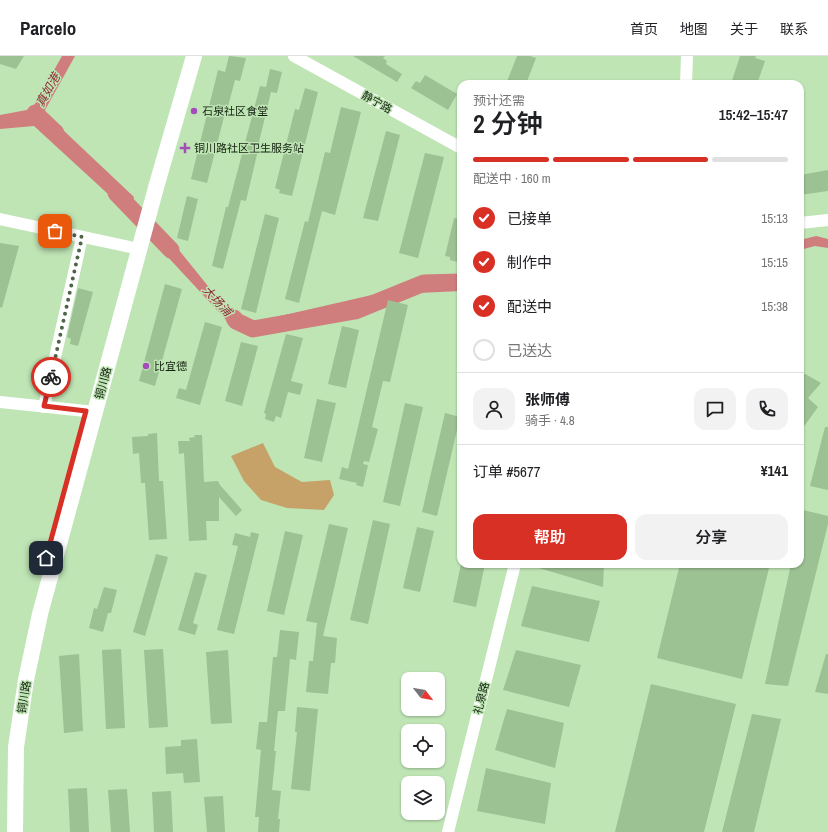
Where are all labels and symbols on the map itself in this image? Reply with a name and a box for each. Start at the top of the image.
water label: 真如港 [32,69,65,110]
street label: 静宁路 [359,88,395,116]
place label: 石泉社区食堂 [202,104,268,118]
marker: 石泉社区食堂 [189,106,199,116]
place label: 铜川路社区卫生服务站 [194,141,304,155]
marker: 铜川路社区卫生服务站 [179,142,191,154]
pin [38,214,72,248]
water label: 大场浦 [199,282,236,321]
courier [31,357,71,397]
place label: 比宜德 [154,359,187,373]
marker: 比宜德 [141,361,151,371]
street label: 铜川路 [92,365,114,401]
pin [29,541,63,575]
north arrow [401,672,445,716]
street label: 铜川路 [15,680,33,714]
street label: 礼泉路 [470,680,492,716]

